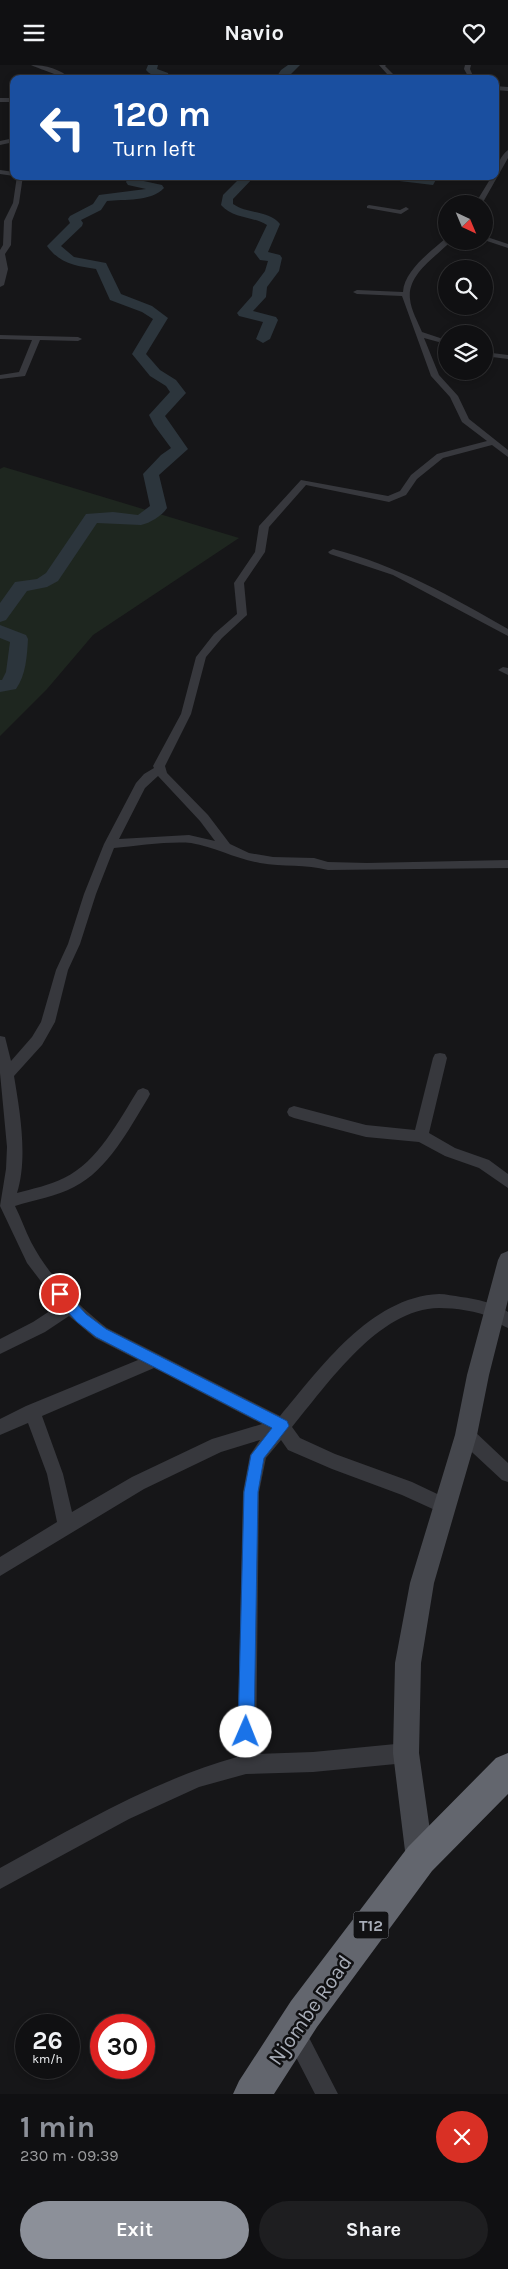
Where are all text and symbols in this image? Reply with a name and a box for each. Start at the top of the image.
icon: menu [20,19,48,47]
icon: heart [460,19,488,47]
text: Navio [224,20,284,46]
text: 120 m [113,94,211,135]
icon: left [30,95,95,160]
text: Turn left [113,136,196,162]
north arrow [438,195,492,250]
map controls [438,195,493,380]
button: search [438,260,493,315]
button: layers [438,325,493,380]
pin [39,1273,81,1315]
icon: arrive [46,1280,74,1308]
position arrow [219,1705,271,1757]
road number: T12 [354,1911,388,1939]
street label: Njombe Road [263,1950,357,2070]
speed limit sign: 30 [90,2014,155,2079]
text: 26 [32,2026,63,2055]
text: km/h [32,2052,63,2066]
text: 1 min [20,2109,95,2145]
button: close [436,2111,488,2163]
text: 230 m · 09:39 [20,2146,119,2165]
button: Exit [20,2201,249,2259]
button: Share [259,2201,488,2259]

